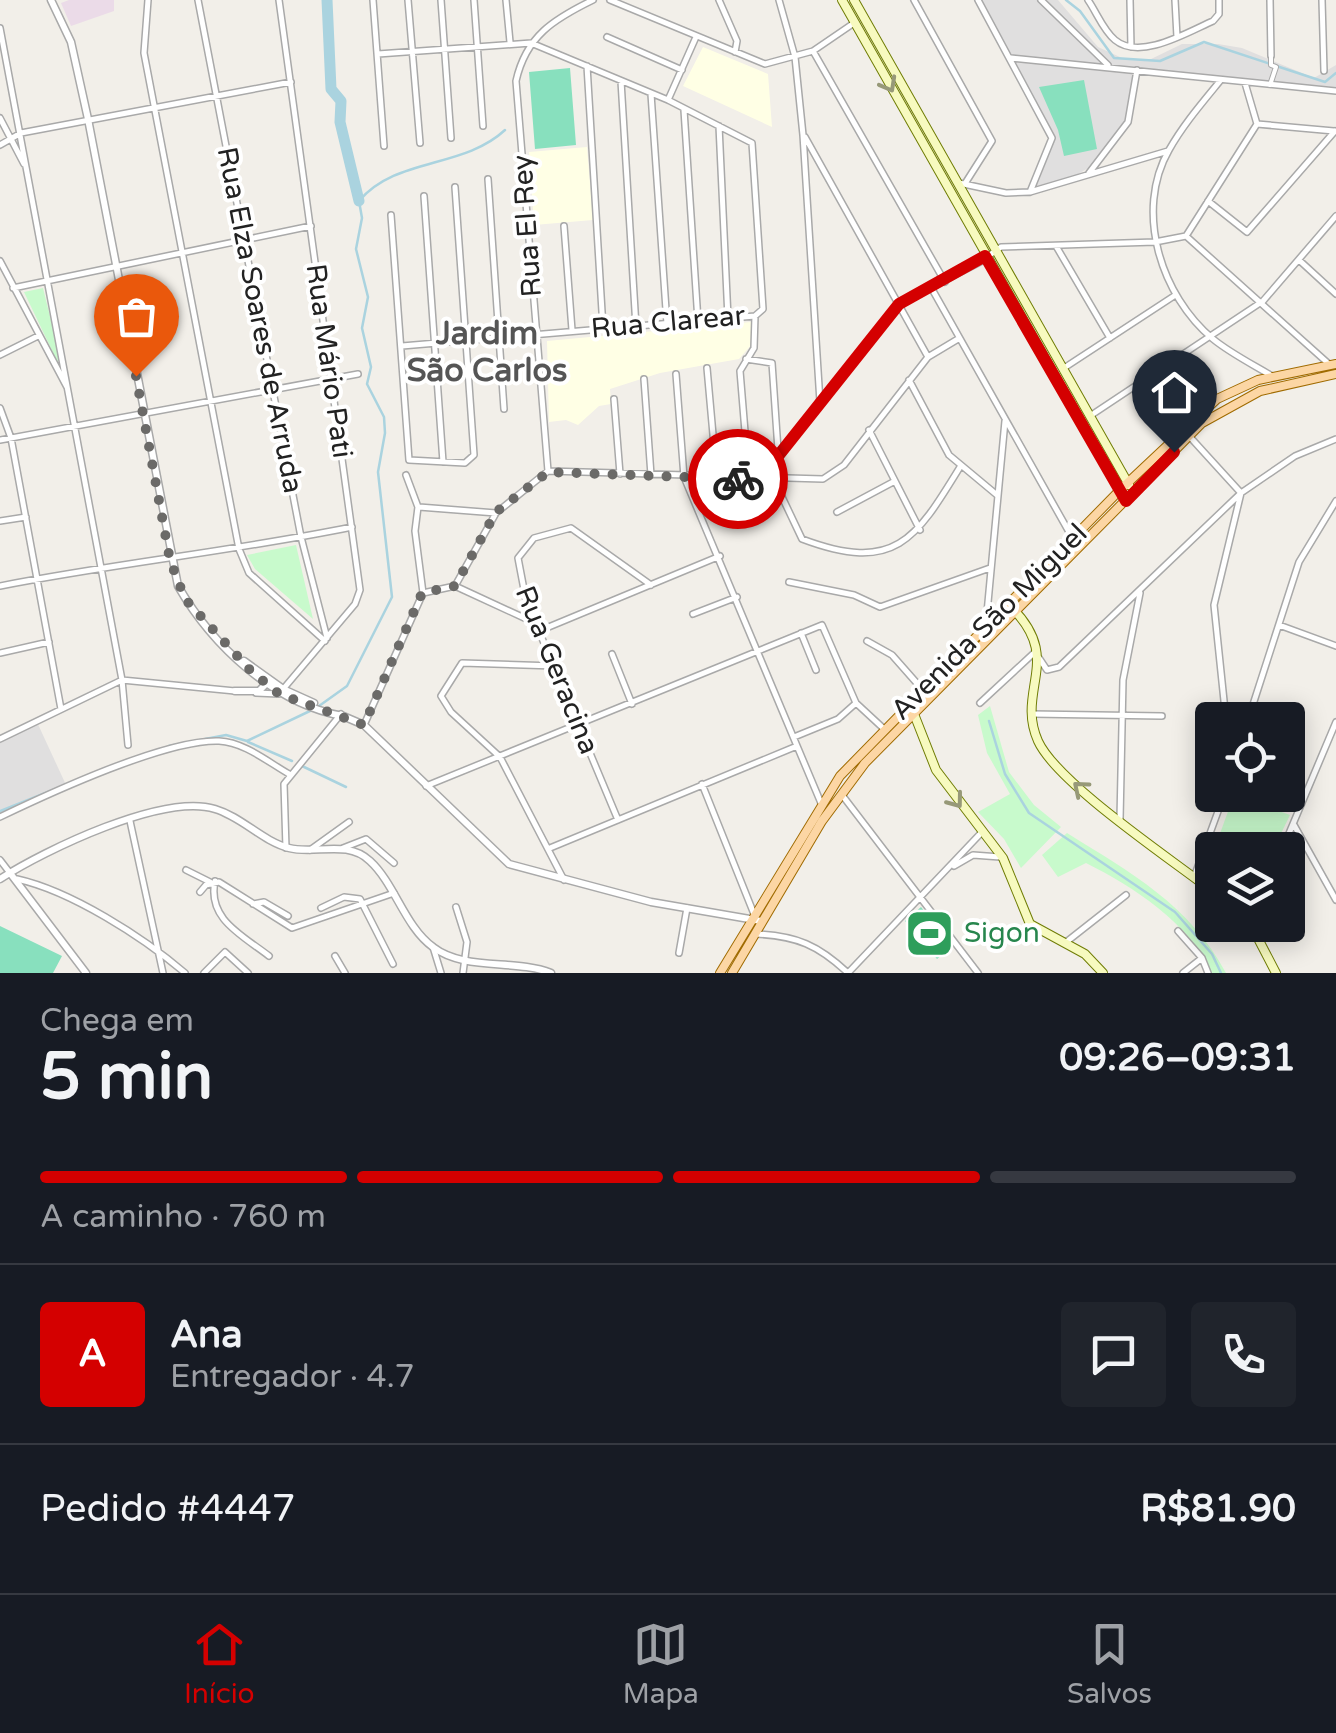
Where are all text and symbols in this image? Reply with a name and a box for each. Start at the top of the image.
one-way arrow [876,75,896,93]
street label: Rua Elza Soares de Arruda [210,144,310,496]
street label: Rua El Rey [505,154,549,298]
street label: Rua Mário Pati [299,262,359,460]
pin [94,274,179,377]
icon: bag [109,289,164,344]
street label: Rua Clarear [589,298,747,346]
district label: Jardim São Carlos [407,315,567,390]
pin [1132,350,1217,453]
icon: home [1147,365,1202,420]
courier [688,429,788,529]
icon: bike [711,452,766,507]
street label: Avenida São Miguel [884,517,1094,727]
street label: Rua Geracina [508,581,606,759]
map controls [1195,702,1305,942]
button: locate [1195,702,1305,812]
one-way arrow [1073,782,1092,800]
one-way arrow [945,789,962,807]
button: layers [1195,832,1305,942]
sports icon: Sigon [903,907,955,959]
place label: Sigon [964,916,1040,950]
text: Chega em [40,1002,194,1040]
text: 09:26–09:31 [1059,1035,1296,1081]
text: 5 min [40,1038,213,1117]
text: A caminho · 760 m [40,1198,326,1236]
button: chat [1061,1302,1166,1407]
button: phone [1191,1302,1296,1407]
text: Ana [170,1312,243,1358]
text: A [78,1331,107,1377]
text: Entregador · 4.7 [170,1358,415,1396]
text: Pedido #4447 [40,1486,296,1532]
text: R$81.90 [1140,1486,1296,1532]
tab: Início [184,1617,255,1711]
tab: Mapa [623,1617,699,1711]
tab: Salvos [1067,1617,1152,1711]

